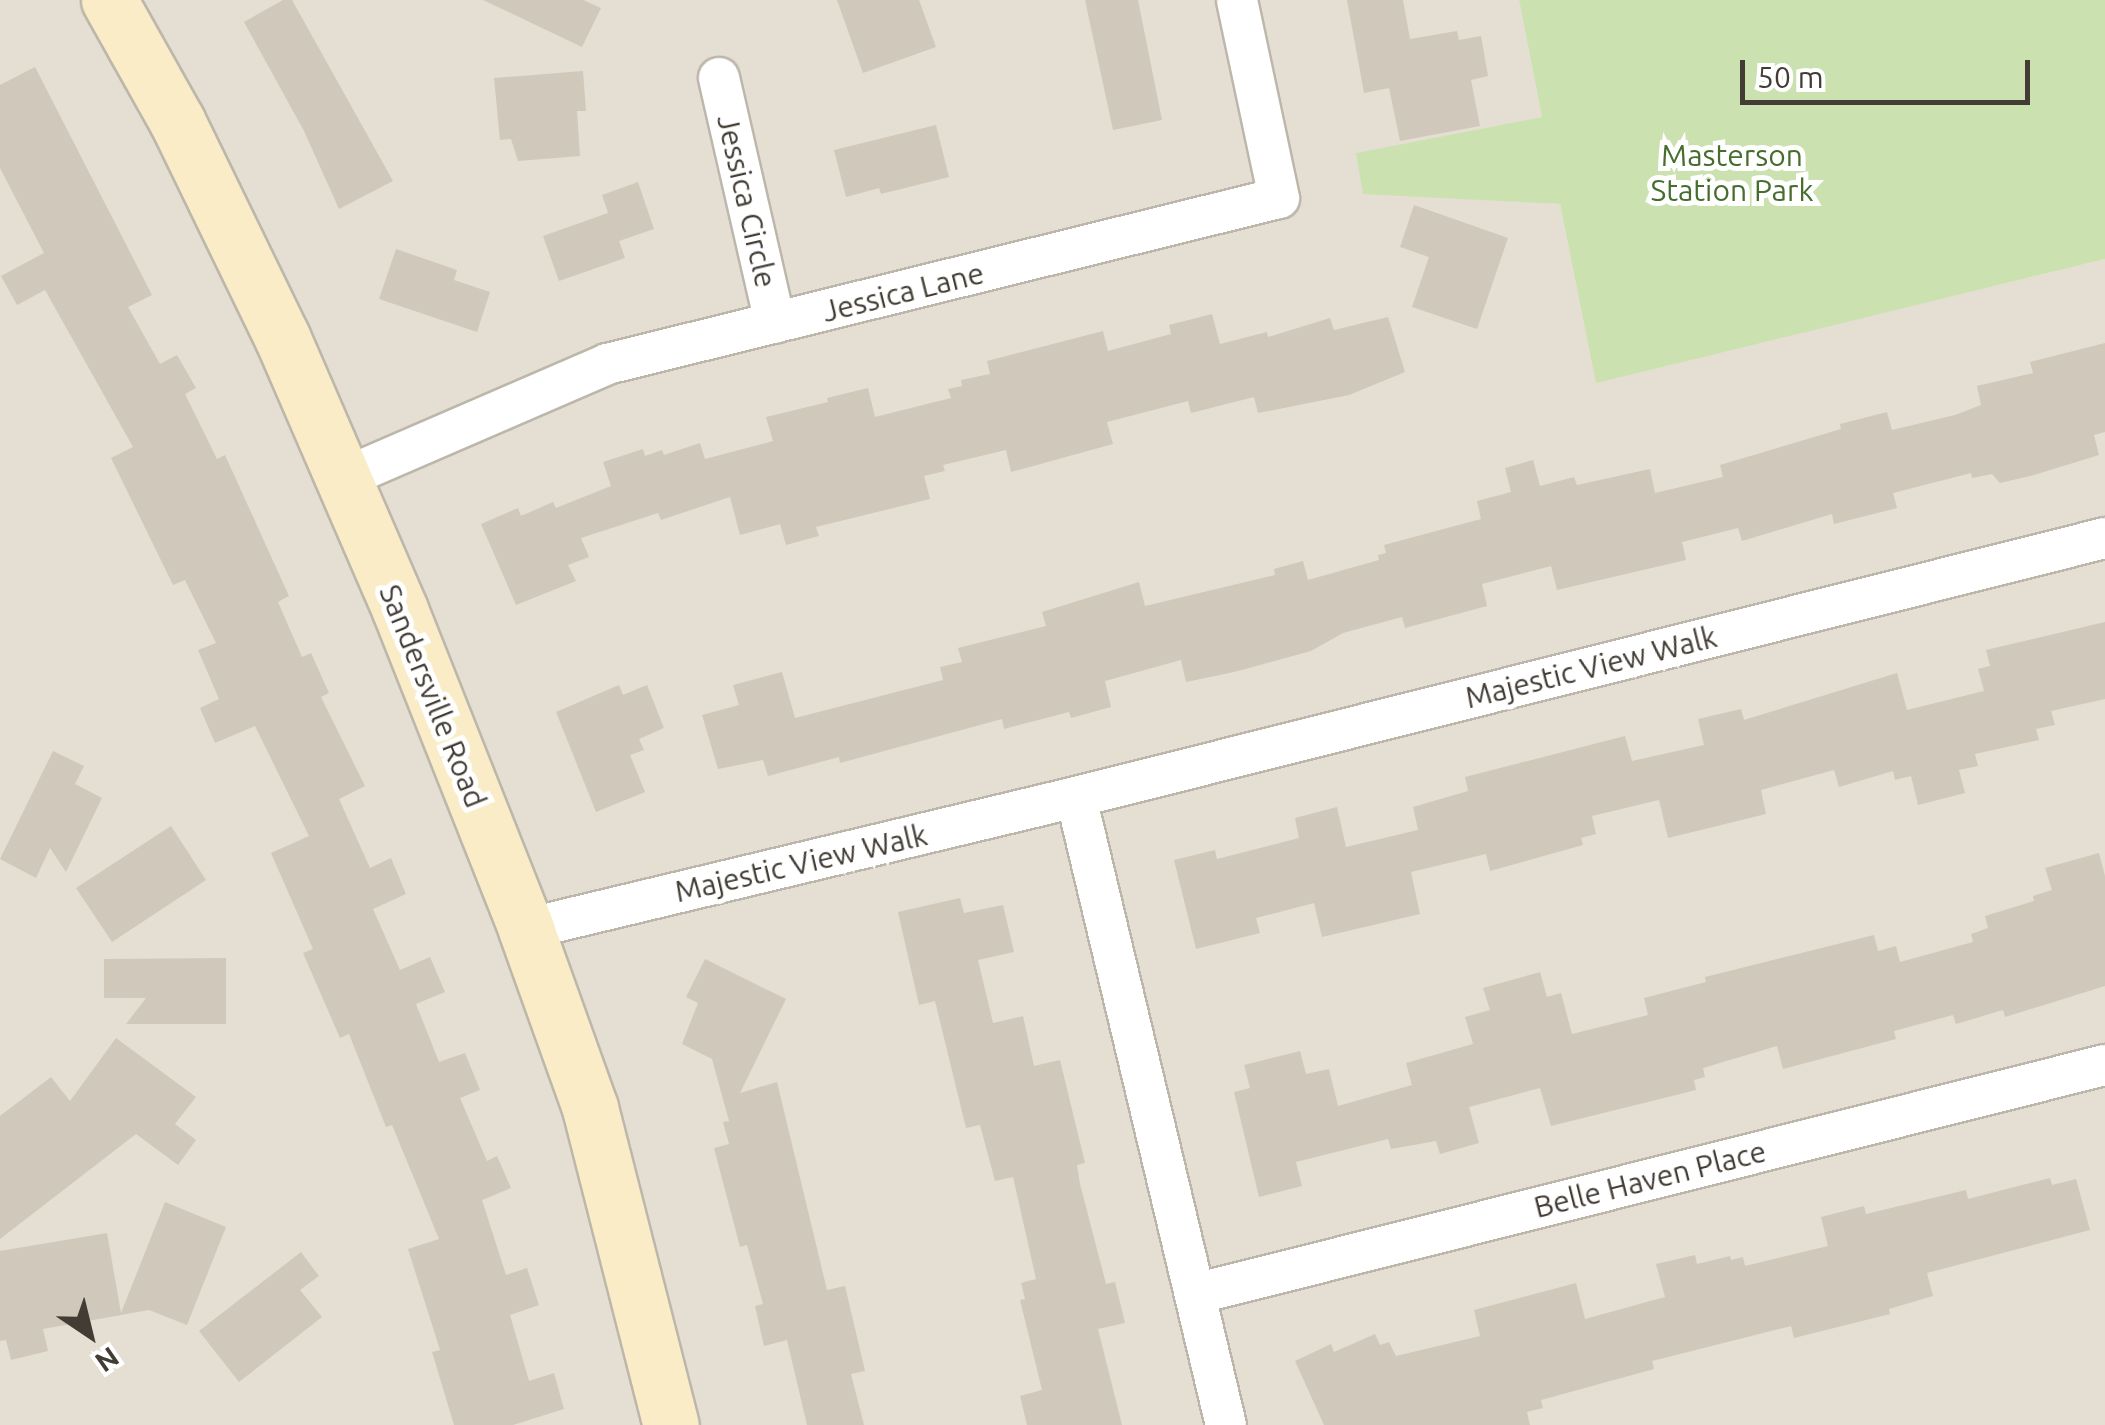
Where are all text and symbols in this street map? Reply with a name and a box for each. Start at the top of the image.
scale bar [1745,40,2035,102]
text: 50 m [1757,60,1824,94]
street label: Jessica Circle [710,111,784,291]
park label: Masterson Station Park [1650,137,1814,208]
street label: Jessica Lane [818,255,988,329]
street label: Sandersville Road [372,579,494,813]
street label: Majestic View Walk [1462,618,1720,716]
street label: Majestic View Walk [671,816,931,910]
street label: Belle Haven Place [1530,1133,1770,1225]
north arrow [40,1285,140,1385]
text: N [90,1341,125,1379]

